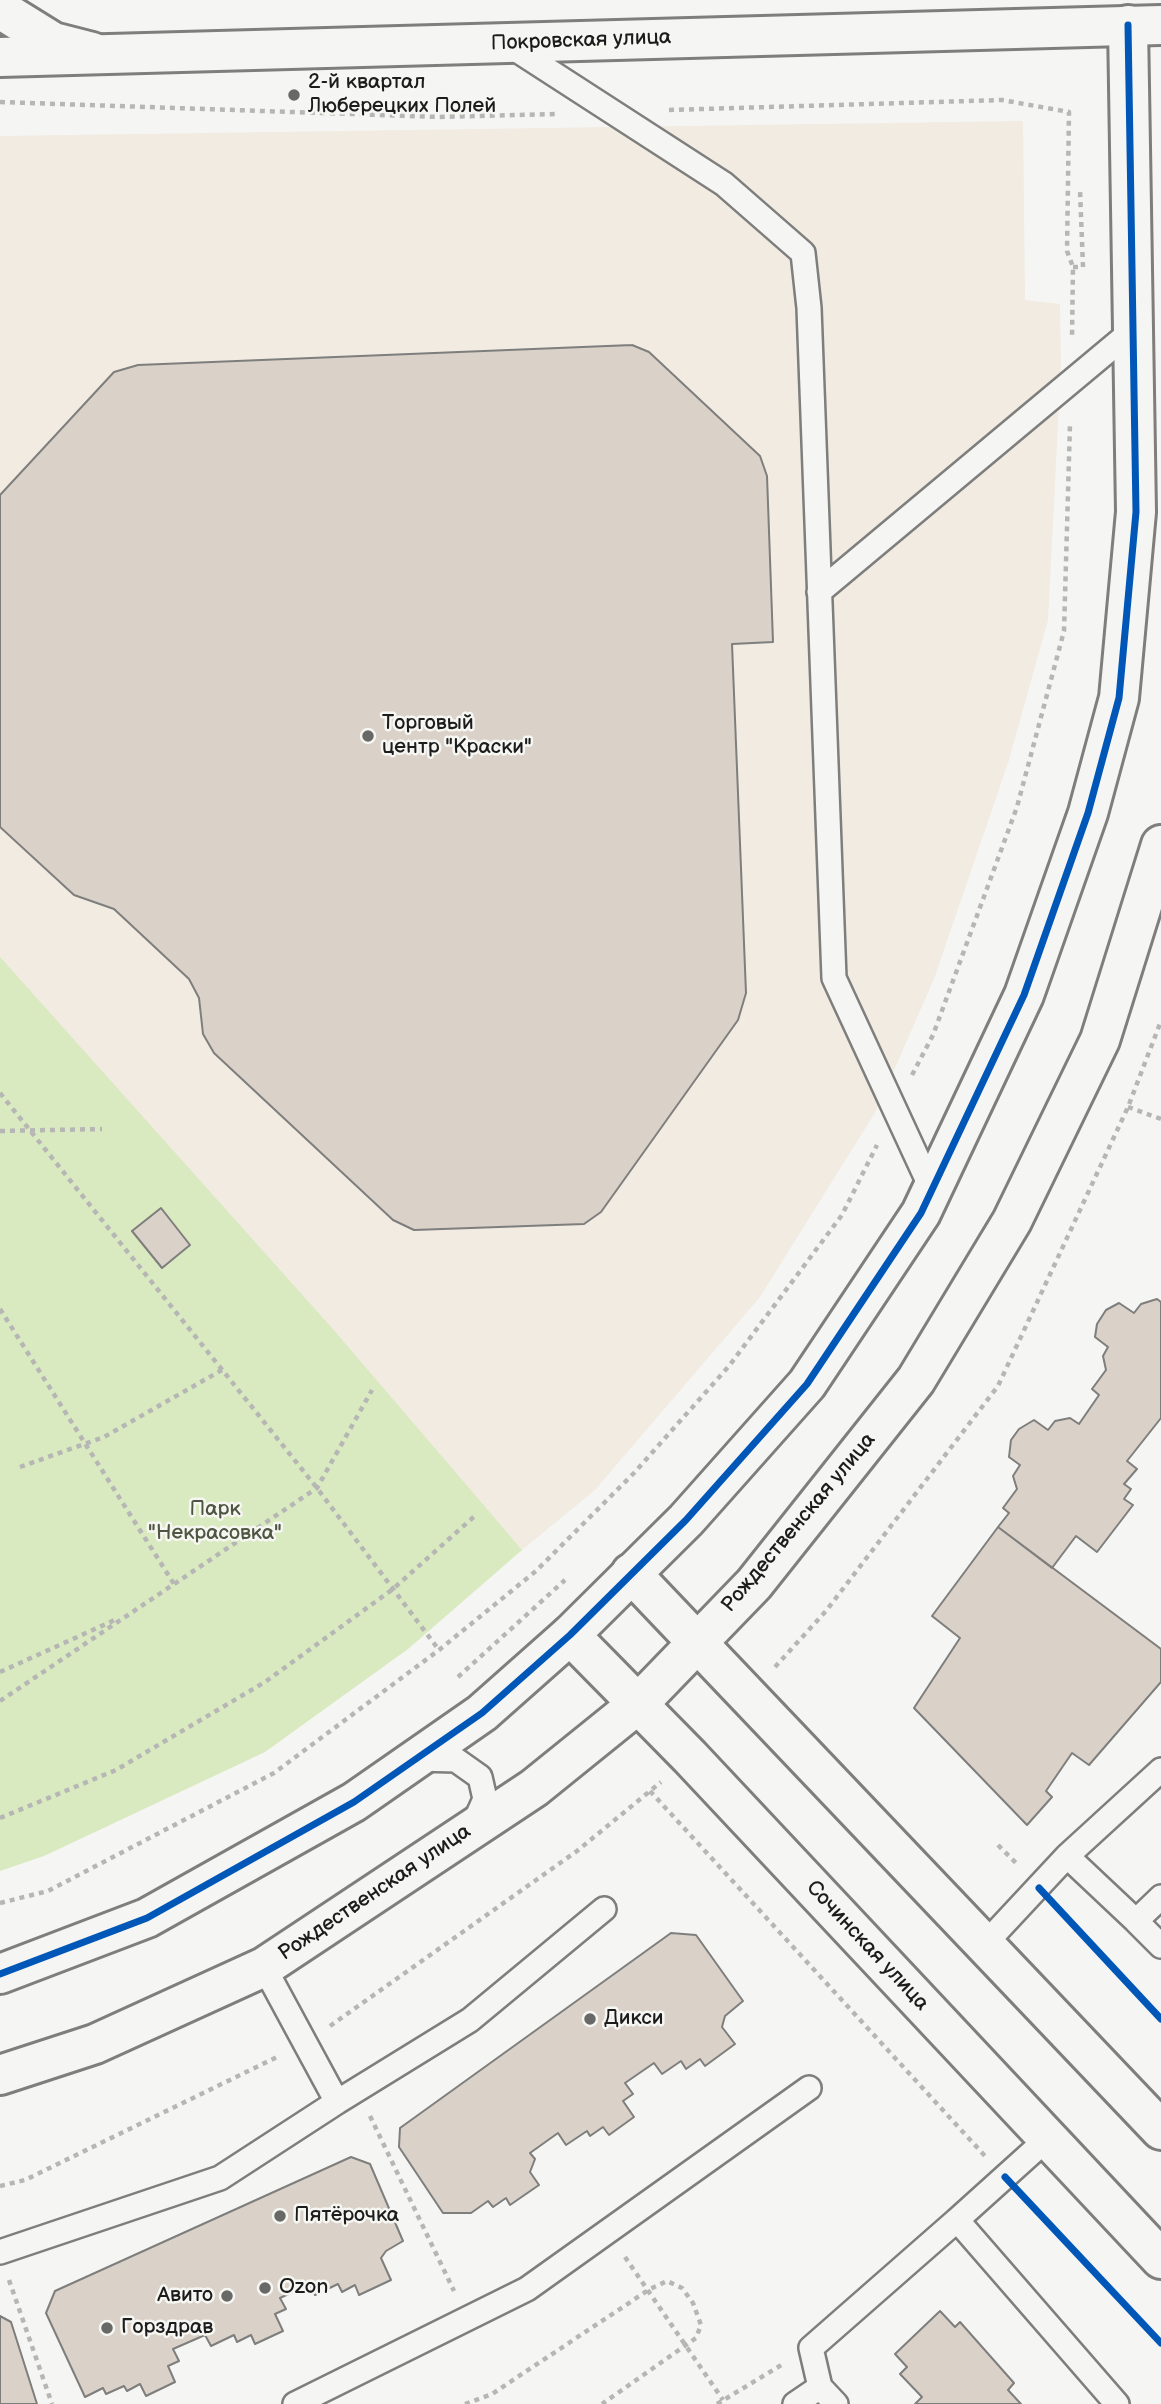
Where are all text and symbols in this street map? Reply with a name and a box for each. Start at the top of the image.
street label: Покровская улица [490,25,672,57]
place label: 2-й квартал Люберецких Полей [308,70,496,120]
marker: 2-й квартал Люберецких Полей [286,87,302,103]
place label: Торговый центр "Краски" [382,711,532,761]
marker: Торговый центр "Краски" [360,728,376,744]
street label: Рождественская улица [717,1428,881,1618]
park label: Парк "Некрасовка" [148,1497,282,1547]
street label: Рождественская улица [274,1819,476,1967]
street label: Сочинская улица [800,1876,934,2016]
place label: Дикси [604,2006,663,2032]
marker: Дикси [582,2011,598,2027]
place label: Пятёрочка [294,2203,399,2229]
marker: Пятёрочка [272,2208,288,2224]
place label: Ozon [279,2275,328,2301]
marker: Ozon [257,2280,273,2296]
place label: Авито [157,2283,213,2309]
marker: Авито [219,2288,235,2304]
place label: Горздрав [121,2315,213,2341]
marker: Горздрав [99,2320,115,2336]

